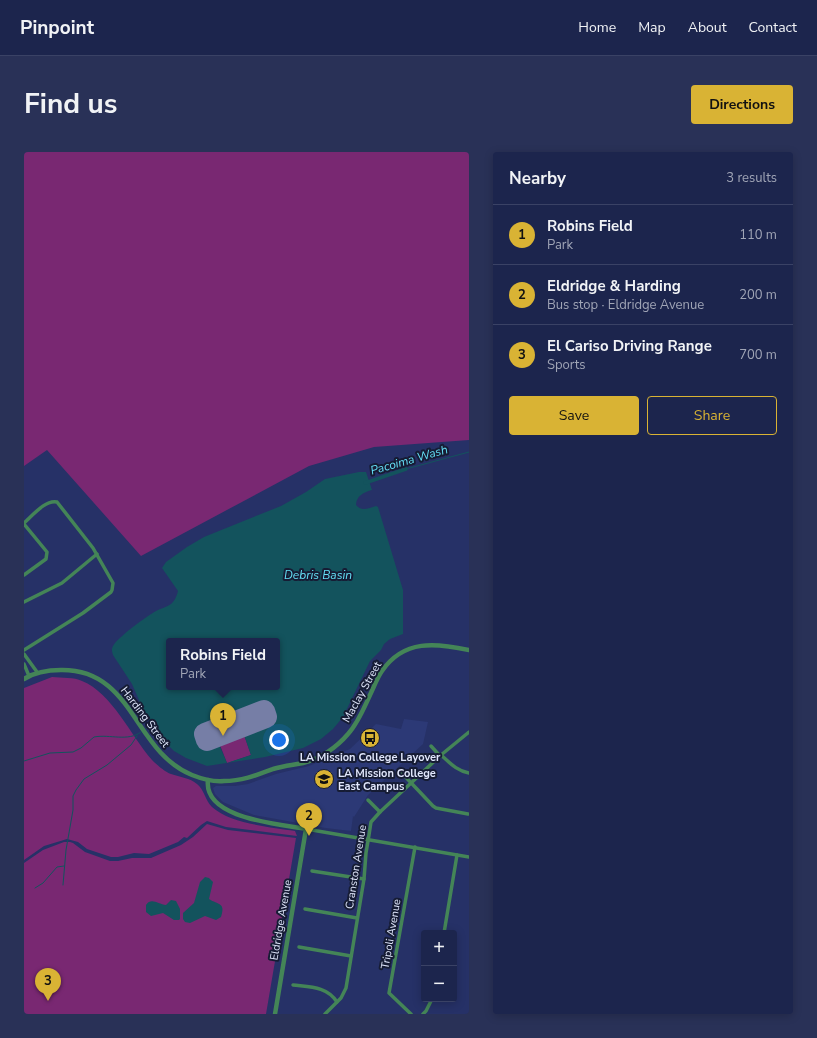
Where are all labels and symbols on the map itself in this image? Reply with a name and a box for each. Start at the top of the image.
water label: Pacoima Wash [368,441,450,479]
water label: Debris Basin [284,567,352,583]
street label: Maclay Street [339,659,385,725]
street label: Harding Street [117,684,173,751]
pin: 1 [210,703,236,736]
bus stop icon: LA Mission College Layover [359,727,381,749]
your location [269,730,289,750]
place label: LA Mission College Layover [300,750,441,765]
place label: LA Mission College East Campus [338,766,436,794]
school or university icon: LA Mission College East Campus [313,768,335,790]
pin: 2 [296,803,322,836]
street label: Cranston Avenue [342,824,370,910]
street label: Eldridge Avenue [267,878,295,961]
street label: Tripoli Avenue [377,898,405,970]
pin: 3 [35,968,61,1001]

